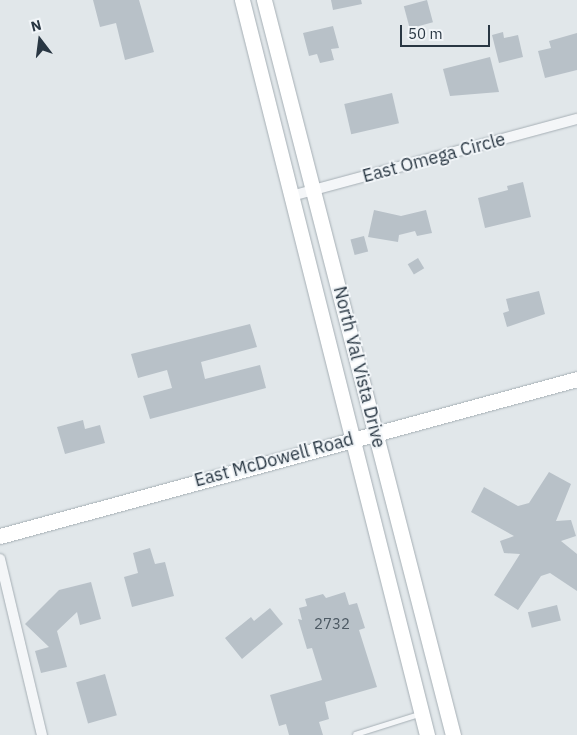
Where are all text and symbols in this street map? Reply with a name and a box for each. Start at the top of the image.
north arrow [15,15,65,65]
scale bar [402,15,492,47]
text: N [29,16,43,36]
text: 50 m [408,24,443,43]
street label: East Omega Circle [360,129,508,187]
street label: North Val Vista Drive [329,284,389,450]
street label: East McDowell Road [192,428,356,492]
house number: 2732 [314,615,350,633]

